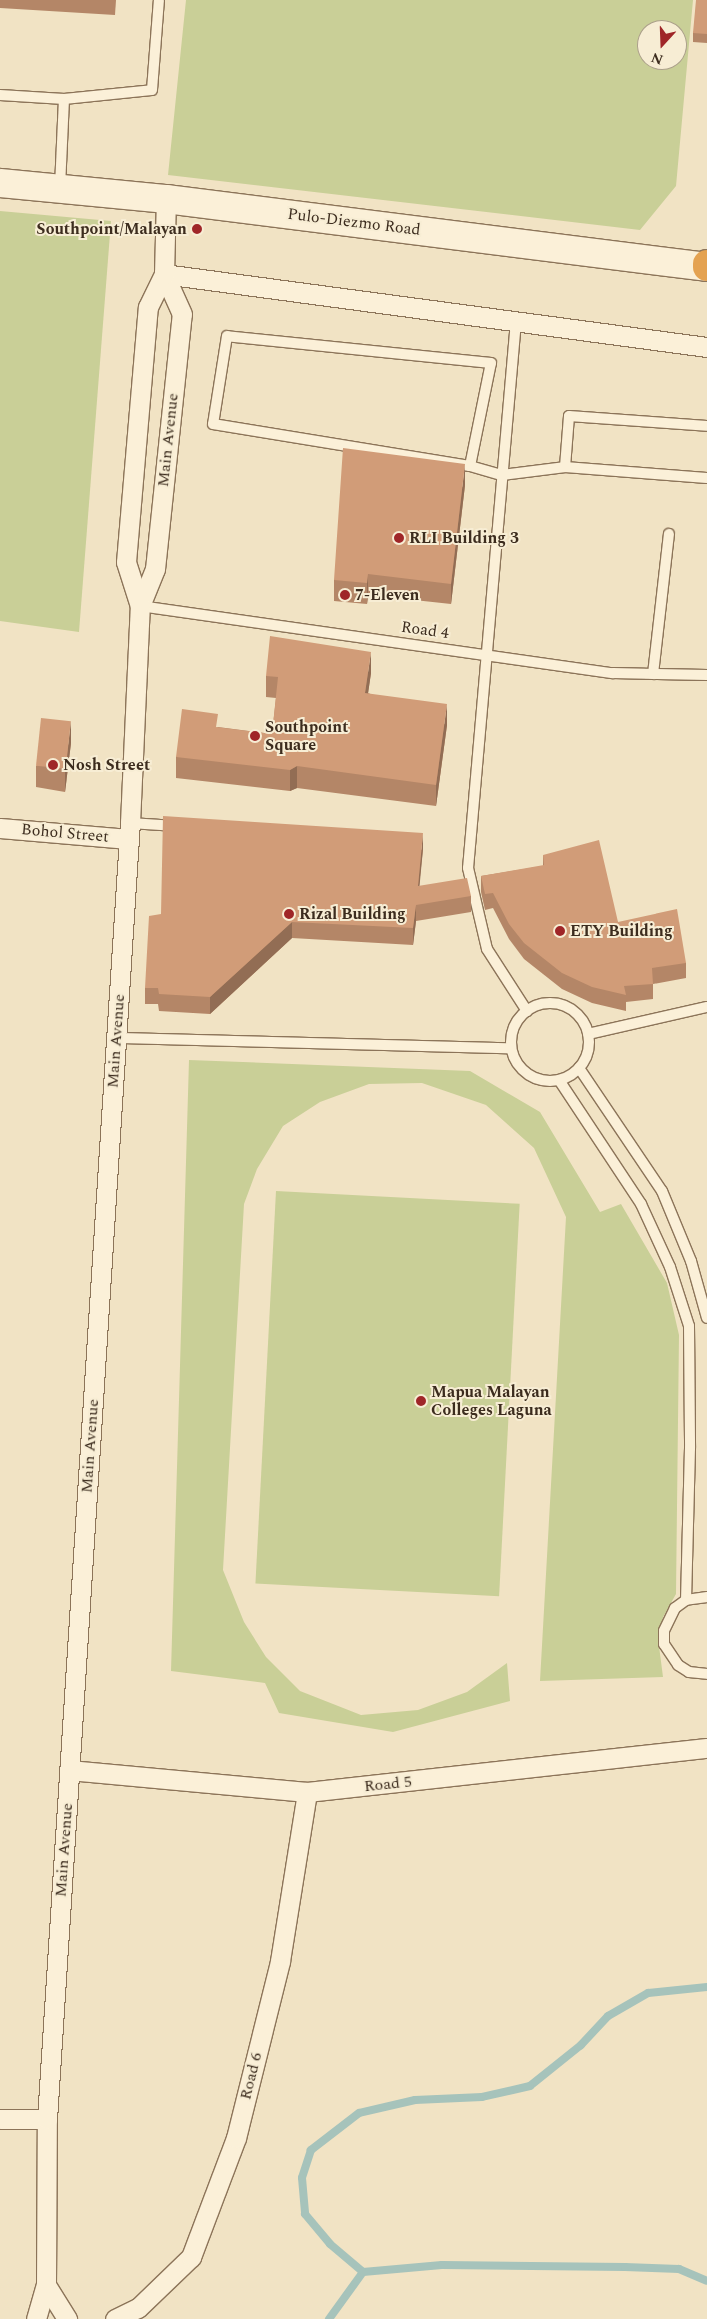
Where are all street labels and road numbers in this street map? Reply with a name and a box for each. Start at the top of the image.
street label: Pulo-Diezmo Road [286,204,422,240]
street label: Main Avenue [154,392,182,488]
street label: Road 4 [400,617,450,643]
street label: Bohol Street [20,820,110,846]
street label: Main Avenue [103,993,129,1089]
street label: Main Avenue [77,1398,103,1494]
street label: Road 5 [363,1772,413,1796]
street label: Main Avenue [51,1802,77,1898]
street label: Road 6 [236,2050,266,2102]

